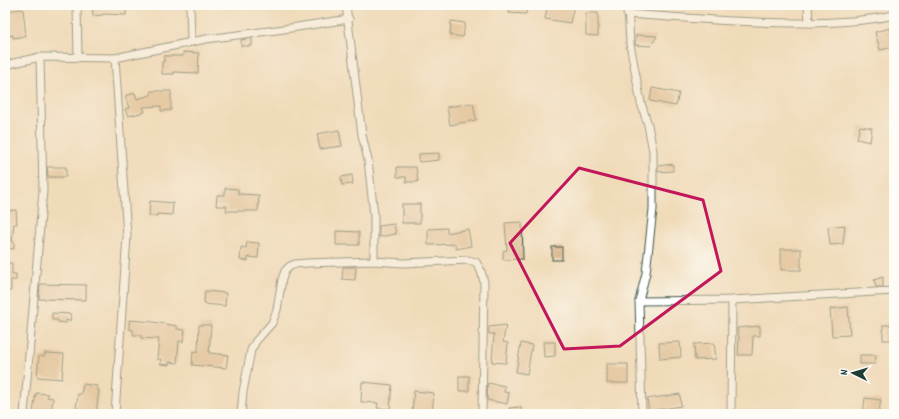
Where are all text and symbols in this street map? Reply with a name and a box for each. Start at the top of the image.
north arrow [833,353,873,393]
text: N [837,368,853,376]

